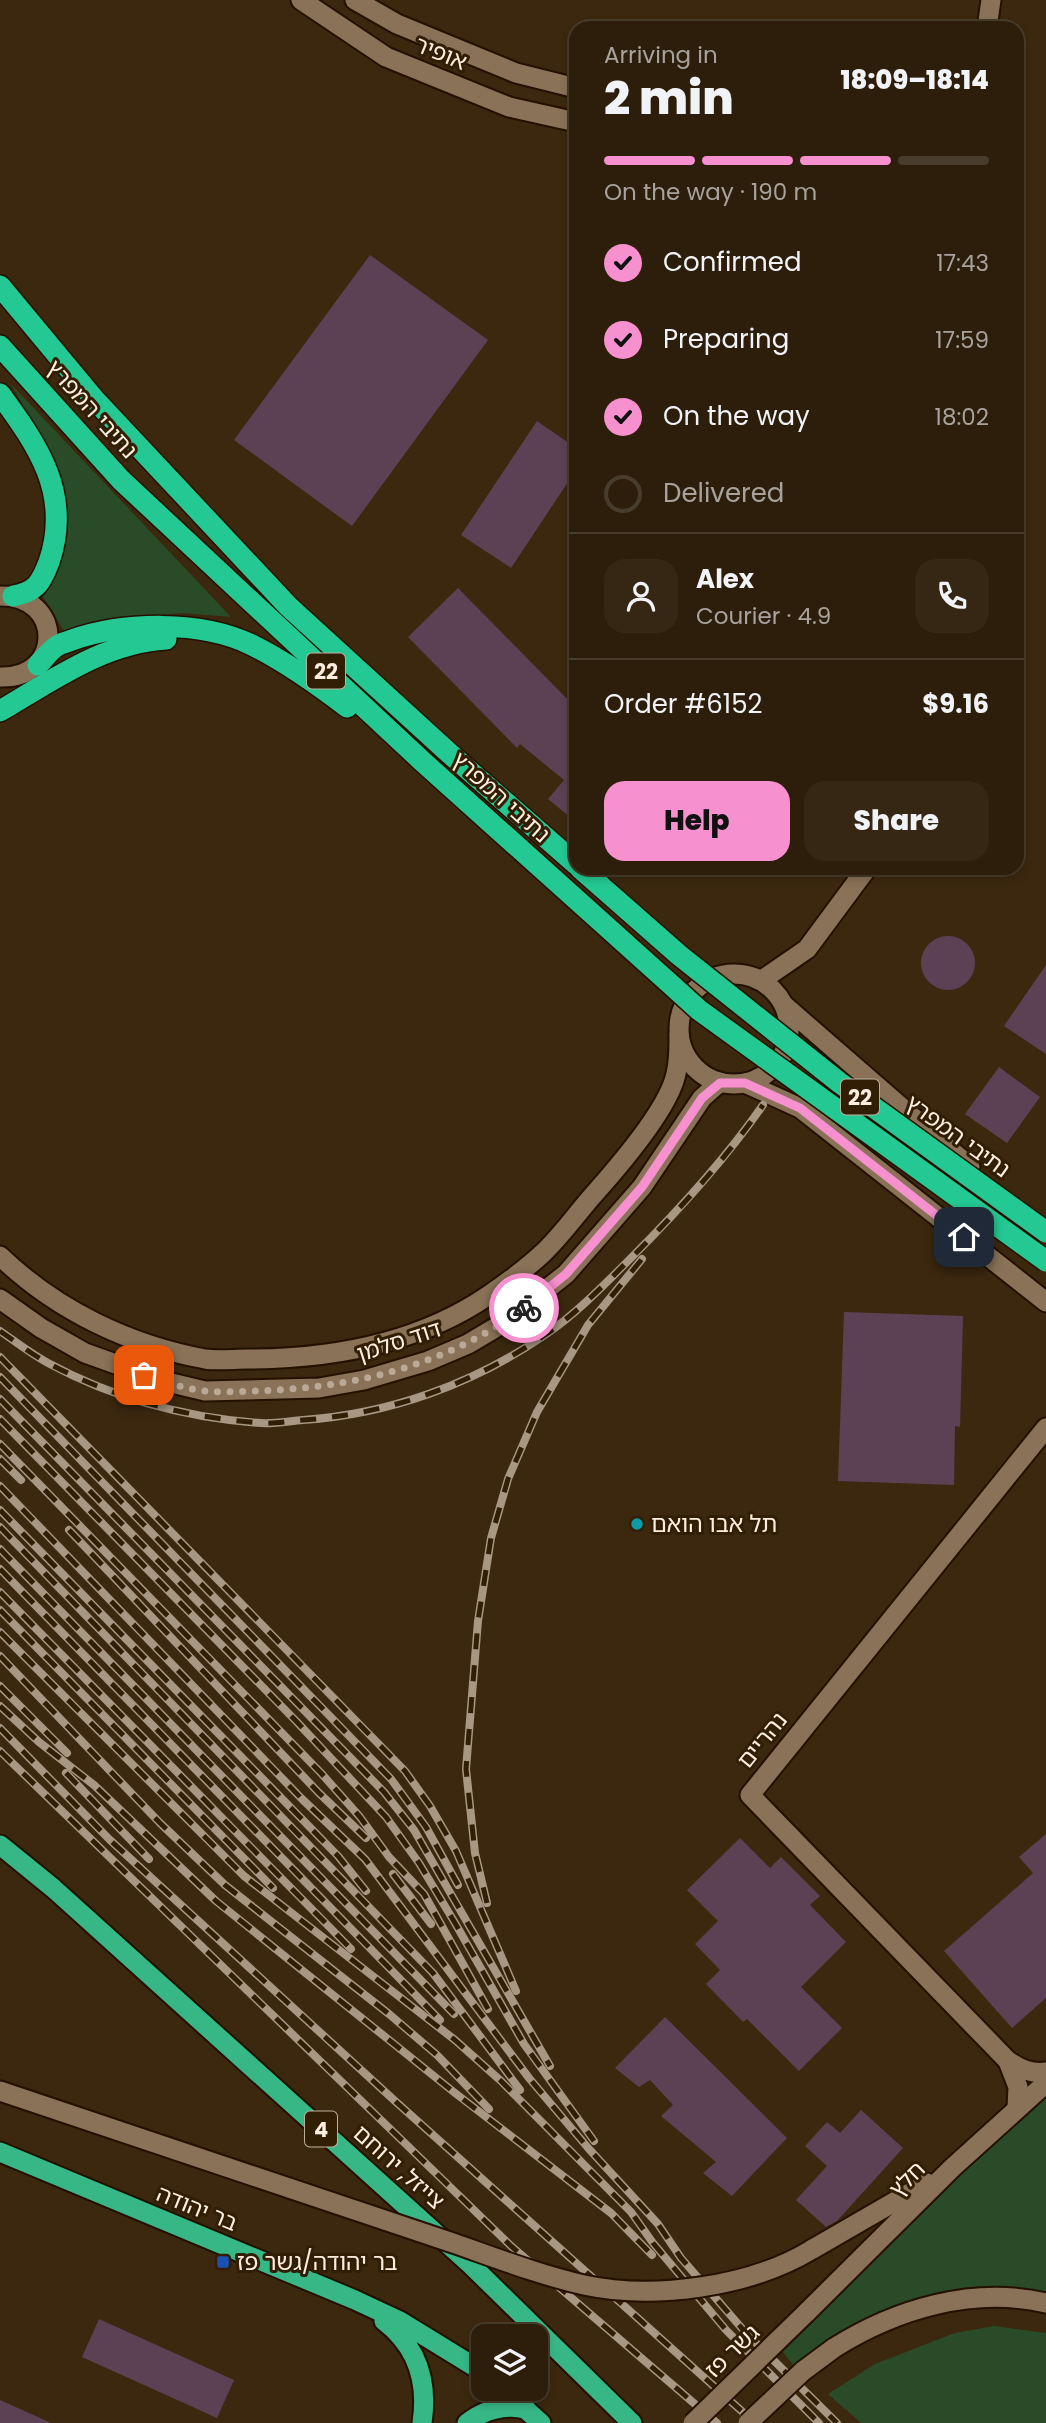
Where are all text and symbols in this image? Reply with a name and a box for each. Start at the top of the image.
street label: אופיר [410,28,472,78]
text: Arriving in [604,39,718,71]
text: 18:09–18:14 [840,62,989,98]
text: 2 min [604,66,734,130]
text: On the way · 190 m [604,176,817,208]
icon: check [604,244,642,282]
text: Confirmed [663,244,801,280]
text: 17:43 [936,247,989,279]
icon: check [604,321,642,359]
text: Preparing [663,321,789,357]
text: 17:59 [935,324,989,356]
street label: נתיבי המפרץ [39,353,145,465]
icon: check [604,398,642,436]
text: On the way [663,398,810,434]
text: 18:02 [935,401,989,433]
text: Delivered [663,475,784,511]
button: person [604,559,678,633]
button: phone [915,559,989,633]
text: Alex [696,561,754,597]
text: Courier · 4.9 [696,600,831,632]
road number: 22 [307,654,345,688]
text: Order #6152 [604,686,762,722]
text: $9.16 [922,686,989,722]
street label: נתיבי המפרץ [445,744,557,850]
button: Help [604,781,790,861]
button: Share [804,781,989,861]
road number: 22 [841,1080,879,1114]
street label: נתיבי המפרץ [899,1087,1017,1185]
pin [934,1207,994,1267]
icon: home [945,1218,983,1256]
courier [489,1273,559,1343]
icon: bike [505,1289,543,1327]
street label: דוד סלמן [352,1312,446,1370]
pin [114,1345,174,1405]
icon: bag [125,1356,163,1394]
place label: תל אבו הואם [651,1508,777,1540]
marker: תל אבו הואם [629,1516,645,1532]
street label: נהריים [729,1705,795,1775]
road number: 4 [305,2112,337,2146]
street label: צייזל, ירוחם [347,2117,451,2217]
street label: חלץ [882,2154,932,2204]
street label: בר יהודה [152,2177,242,2239]
place label: בר יהודה/גשר פז [237,2246,398,2278]
marker: בר יהודה/גשר פז [215,2254,231,2270]
street label: גשר פז [698,2317,767,2385]
map controls [471,2324,548,2401]
button: layers [471,2324,548,2401]

